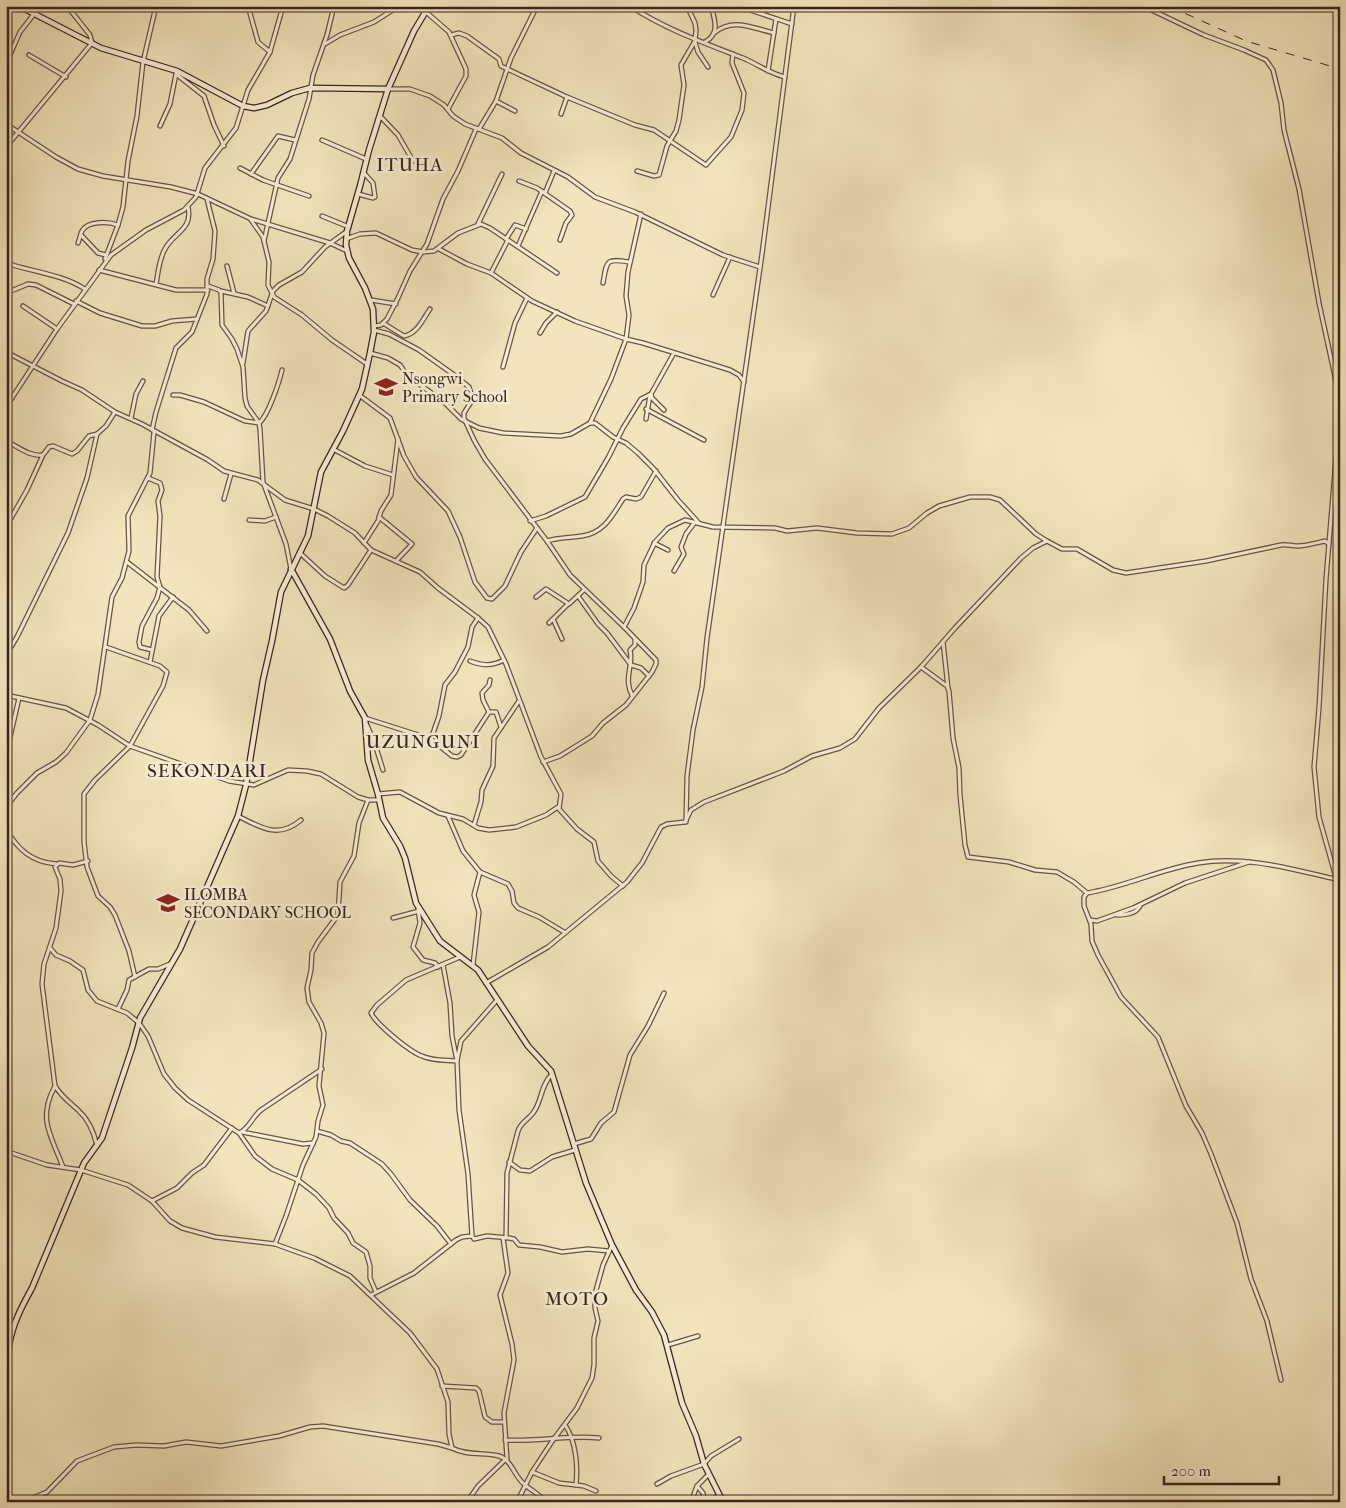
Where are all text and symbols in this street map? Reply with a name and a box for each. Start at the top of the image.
district label: ITUHA [376,154,444,176]
place label: Nsongwi Primary School [402,369,508,406]
school or university icon: Nsongwi Primary School [373,374,399,400]
district label: UZUNGUNI [366,731,480,753]
district label: SEKONDARI [147,760,267,782]
place label: ILOMBA SECONDARY SCHOOL [184,885,351,922]
school or university icon: ILOMBA SECONDARY SCHOOL [155,890,181,916]
district label: MOTO [545,1288,609,1310]
scale bar [1164,1453,1278,1485]
text: 200 m [1171,1462,1211,1480]

